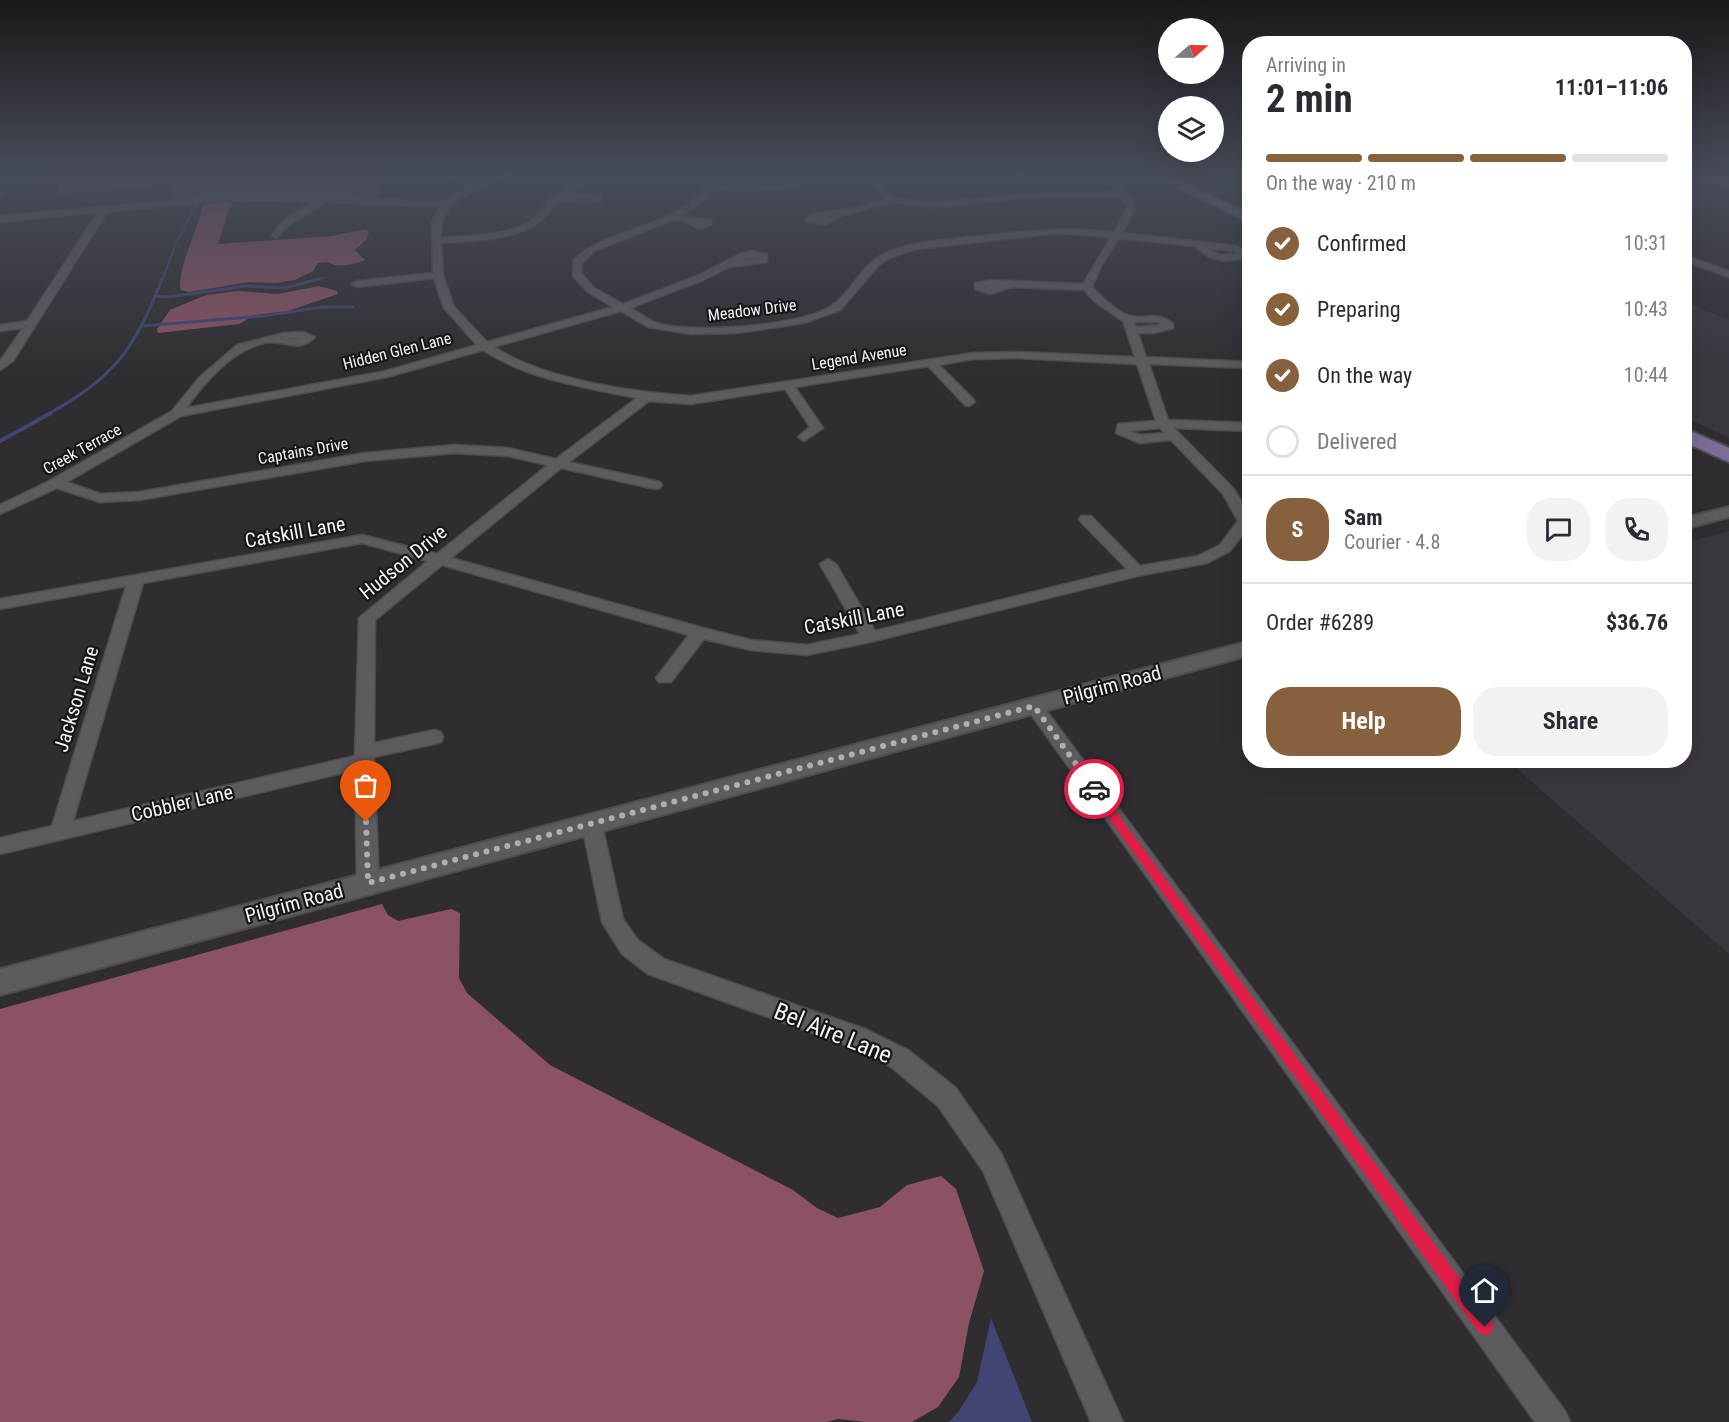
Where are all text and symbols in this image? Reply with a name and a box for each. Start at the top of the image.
north arrow [1158,18,1224,84]
map controls [1158,18,1224,162]
text: Arriving in [1266,53,1346,77]
text: 11:01–11:06 [1555,75,1668,100]
text: 2 min [1266,76,1353,122]
button: layers [1158,96,1224,162]
text: On the way · 210 m [1266,171,1416,195]
icon: check [1266,227,1299,260]
text: Confirmed [1317,231,1406,256]
text: 10:31 [1624,231,1668,255]
icon: check [1266,293,1299,326]
street label: Meadow Drive [707,295,797,325]
text: Preparing [1317,297,1401,322]
text: 10:43 [1624,297,1668,321]
street label: Hidden Glen Lane [341,328,453,374]
street label: Legend Avenue [810,340,908,374]
icon: check [1266,359,1299,392]
text: On the way [1317,363,1412,388]
text: 10:44 [1624,363,1668,387]
street label: Creek Terrace [40,420,124,478]
text: Delivered [1317,429,1397,454]
street label: Captains Drive [256,434,350,468]
button: chat [1527,498,1590,561]
button: phone [1605,498,1668,561]
text: Sam [1344,505,1383,530]
street label: Catskill Lane [243,511,347,553]
text: S [1292,517,1303,542]
street label: Hudson Drive [355,520,451,604]
text: Courier · 4.8 [1344,530,1440,554]
street label: Catskill Lane [802,597,906,639]
text: Order #6289 [1266,610,1374,635]
text: $36.76 [1606,610,1668,635]
street label: Jackson Lane [49,643,103,755]
street label: Pilgrim Road [1060,660,1164,710]
button: Help [1266,687,1461,756]
button: Share [1473,687,1668,756]
courier [1064,759,1124,819]
pin [340,760,391,822]
icon: bag [349,769,382,802]
icon: car [1078,773,1111,806]
street label: Cobbler Lane [129,780,235,826]
street label: Pilgrim Road [242,878,346,928]
street label: Bel Aire Lane [770,997,896,1069]
pin [1459,1265,1510,1327]
icon: home [1468,1274,1501,1307]

